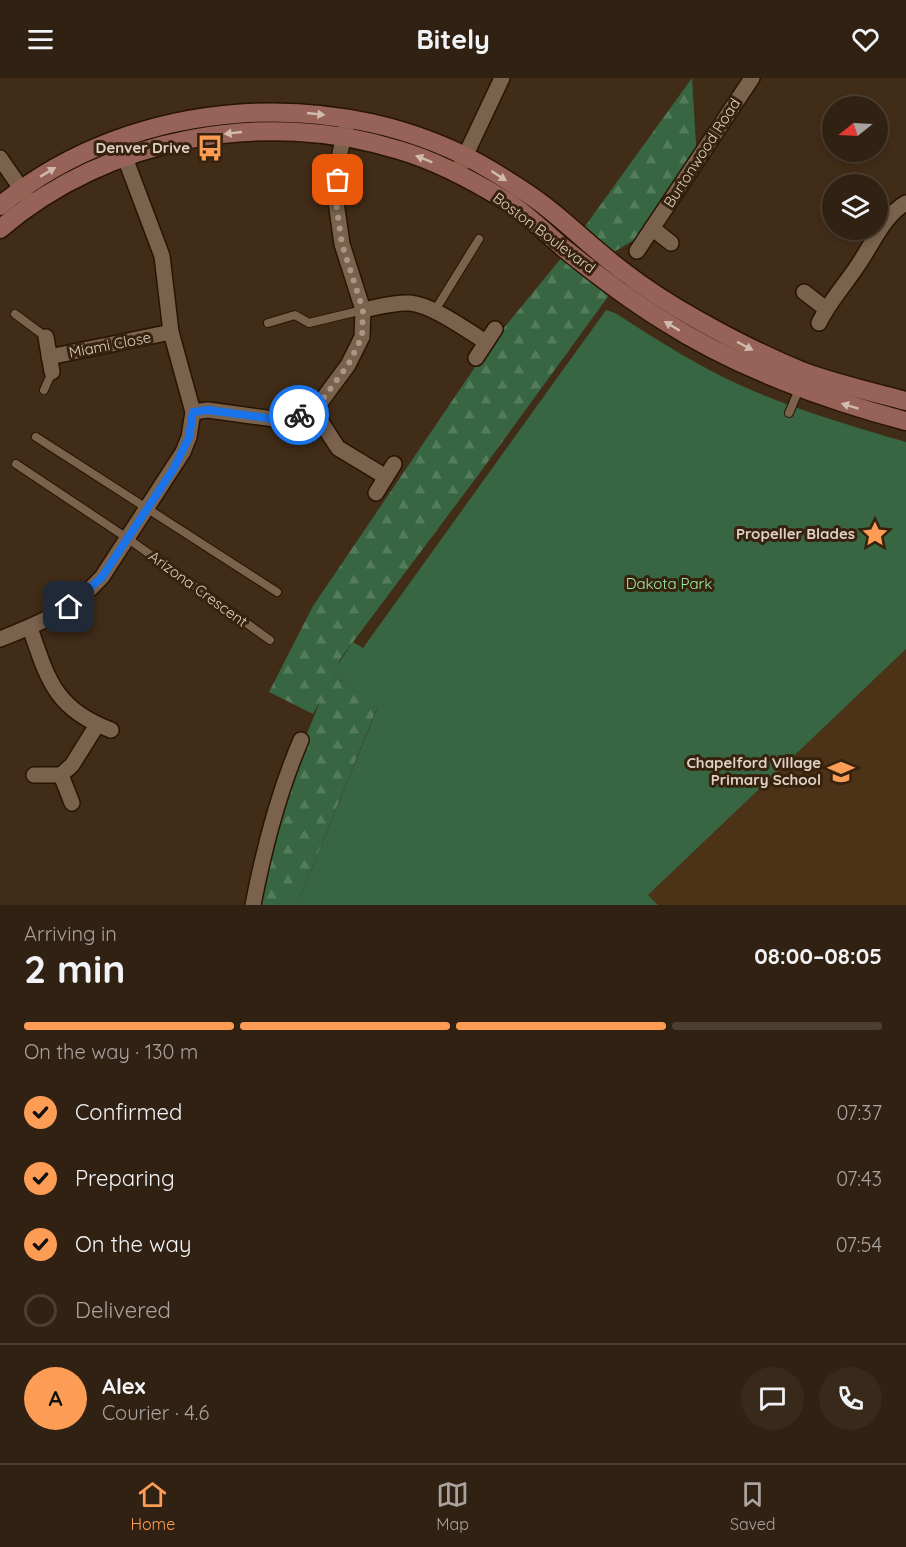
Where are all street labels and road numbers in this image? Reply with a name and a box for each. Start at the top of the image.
street label: Burtonwood Road [659,94,744,211]
street label: Boston Boulevard [489,188,599,277]
street label: Miami Close [67,327,153,362]
street label: Arizona Crescent [145,546,251,631]

